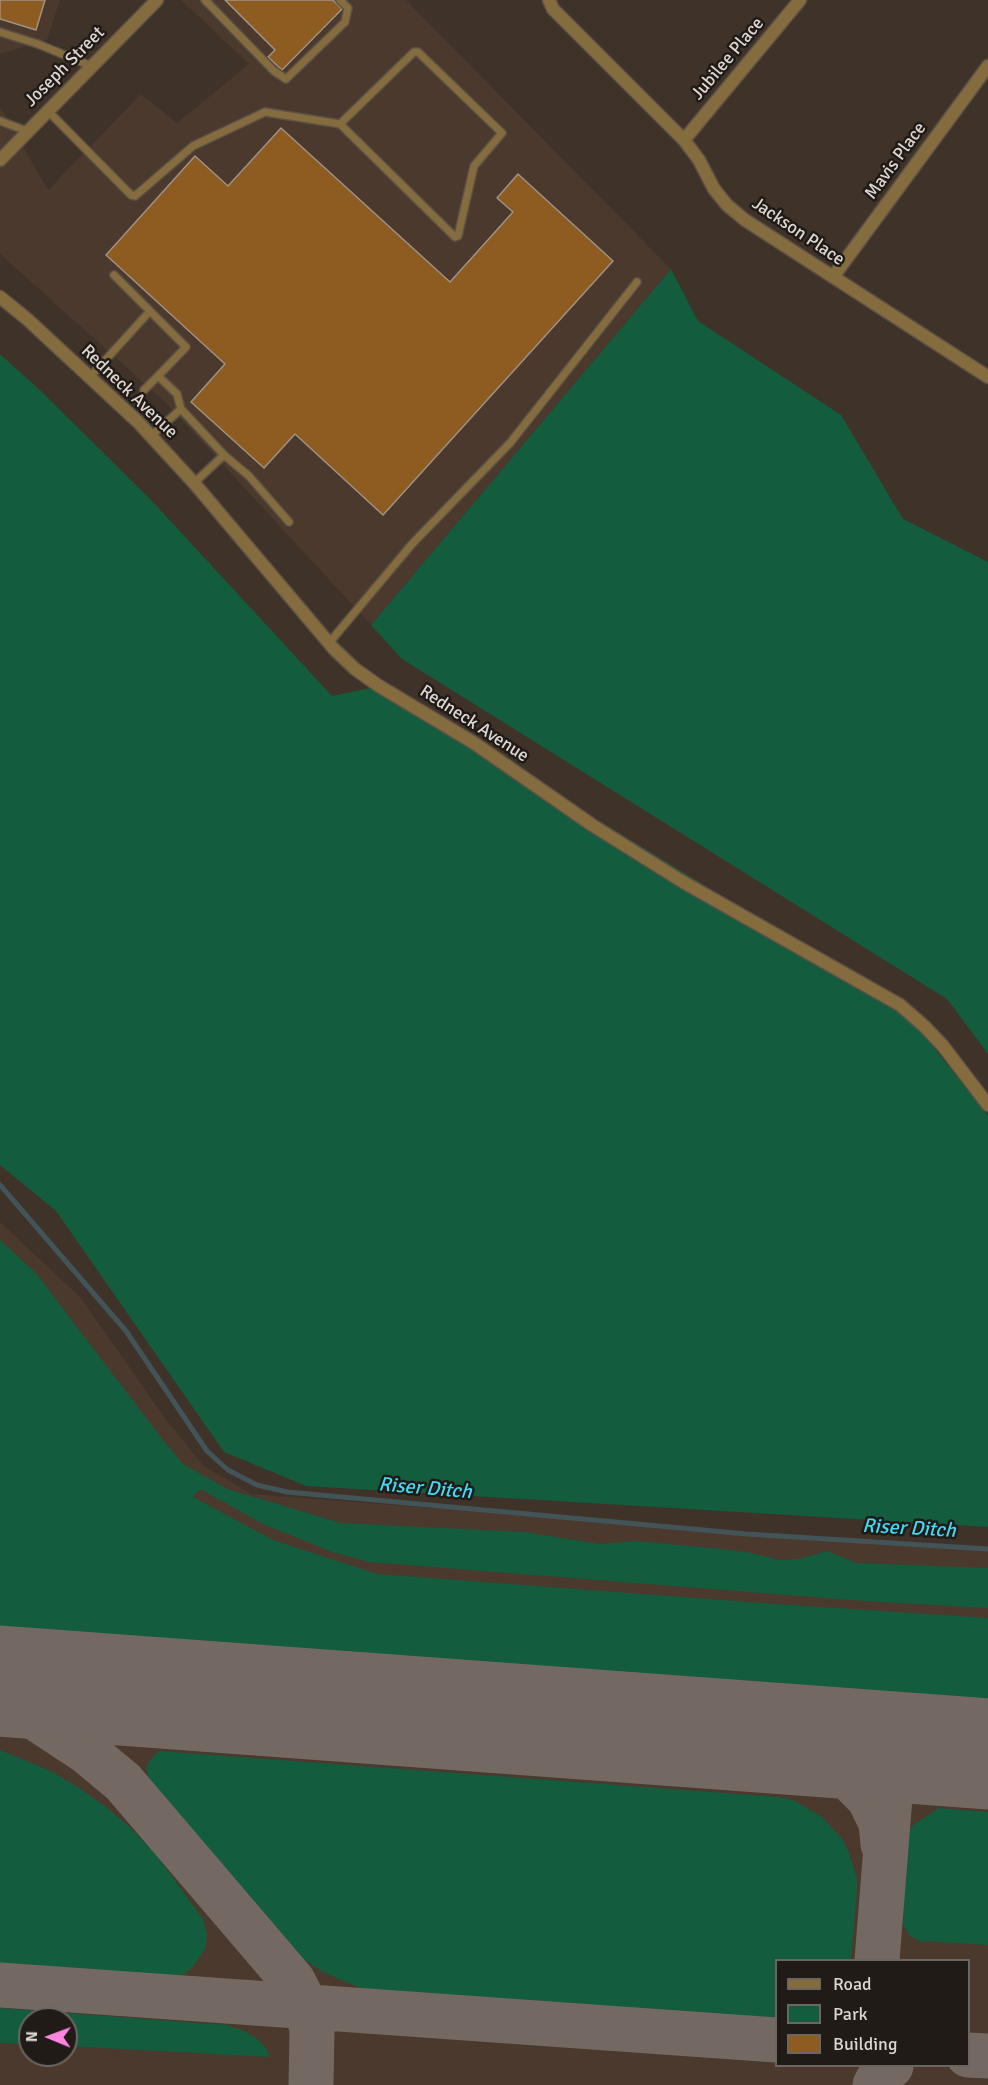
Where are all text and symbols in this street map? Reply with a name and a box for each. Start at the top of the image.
street label: Jubilee Place [687,13,769,105]
street label: Joseph Street [20,22,110,112]
street label: Mavis Place [861,118,931,204]
street label: Jackson Place [748,193,848,271]
street label: Redneck Avenue [76,341,182,443]
street label: Redneck Avenue [415,681,533,767]
water label: Riser Ditch [377,1473,473,1505]
water label: Riser Ditch [862,1515,956,1543]
legend [775,1959,970,2067]
text: Road [833,1973,872,1995]
text: Park [833,2003,868,2025]
north arrow [18,2007,78,2067]
text: N [22,2031,42,2042]
text: Building [833,2033,897,2055]

